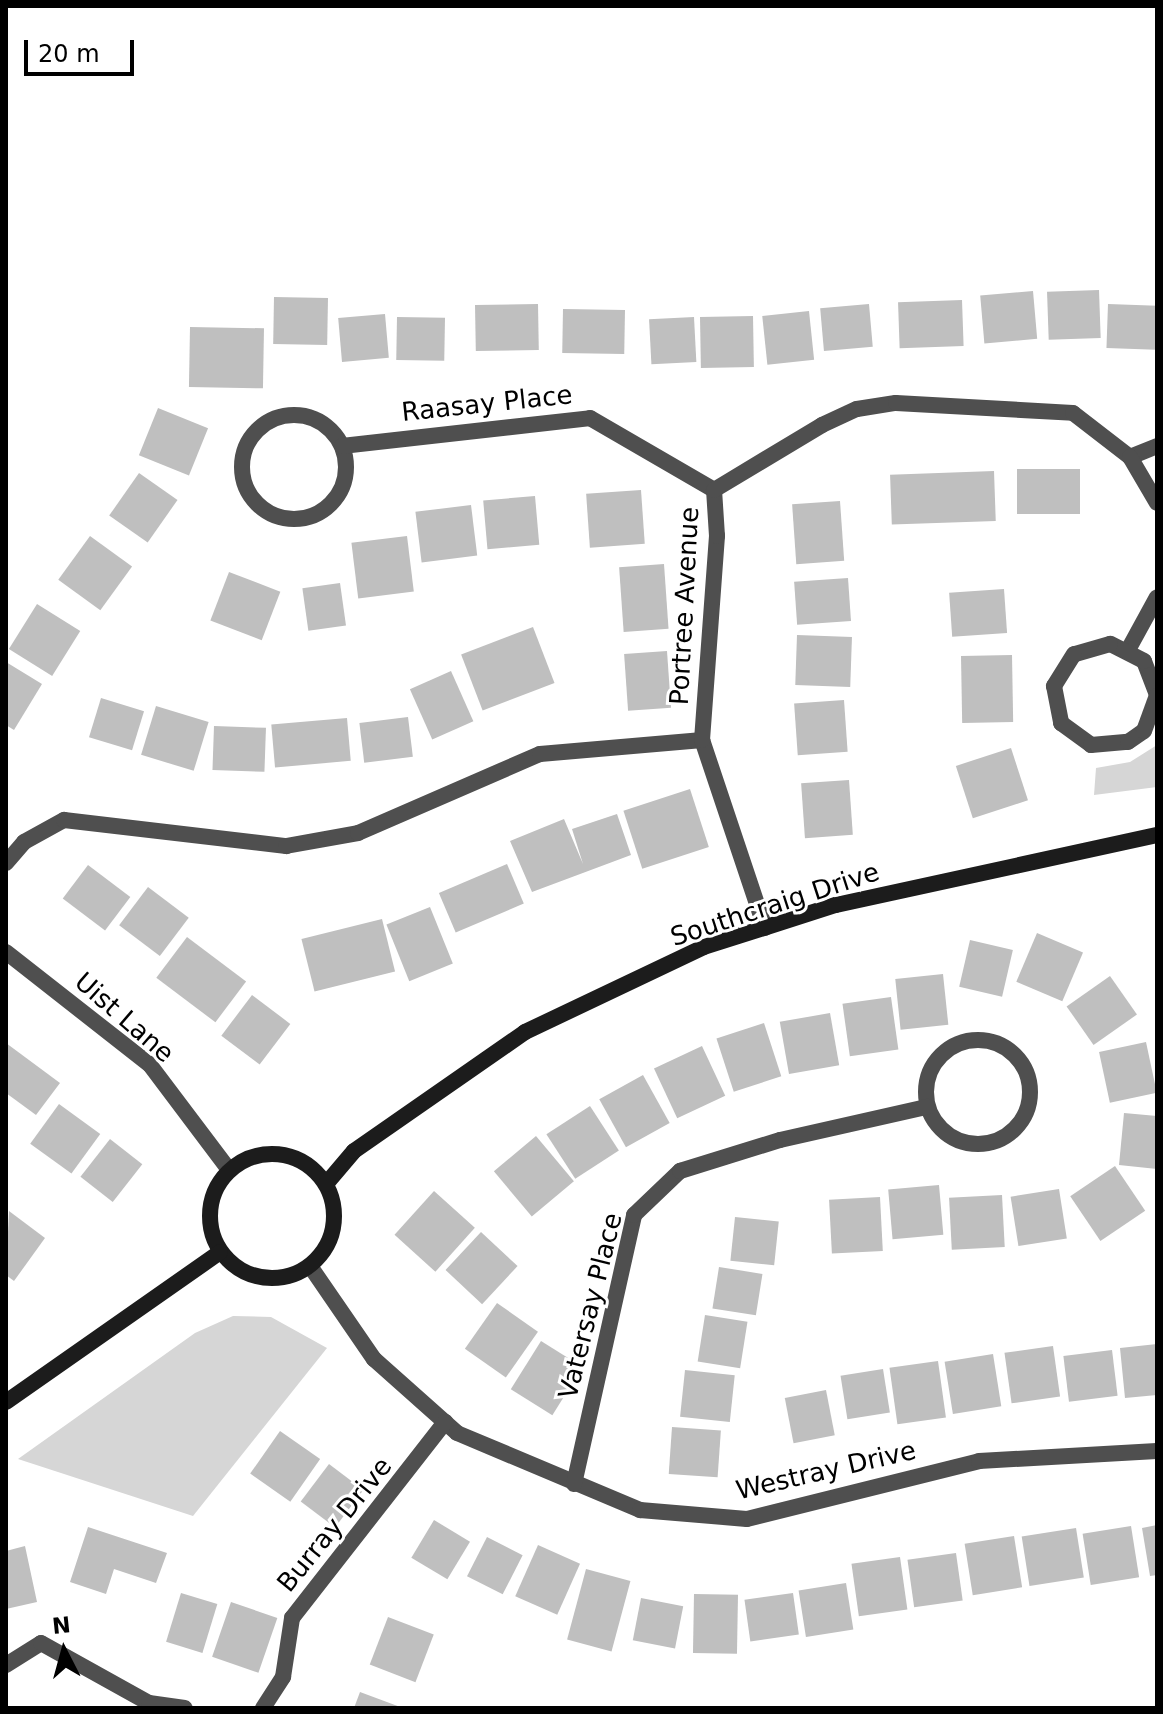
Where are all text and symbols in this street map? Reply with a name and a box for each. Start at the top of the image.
scale bar [28,24,138,74]
text: 20 m [38,40,100,68]
street label: Raasay Place [400,380,574,428]
street label: Portree Avenue [664,506,706,706]
street label: Southcraig Drive [667,857,883,953]
street label: Uist Lane [68,966,180,1070]
street label: Vatersay Place [553,1210,629,1402]
street label: Westray Drive [733,1435,919,1507]
street label: Burray Drive [271,1451,399,1599]
north arrow [24,1610,104,1690]
text: N [51,1612,72,1639]

